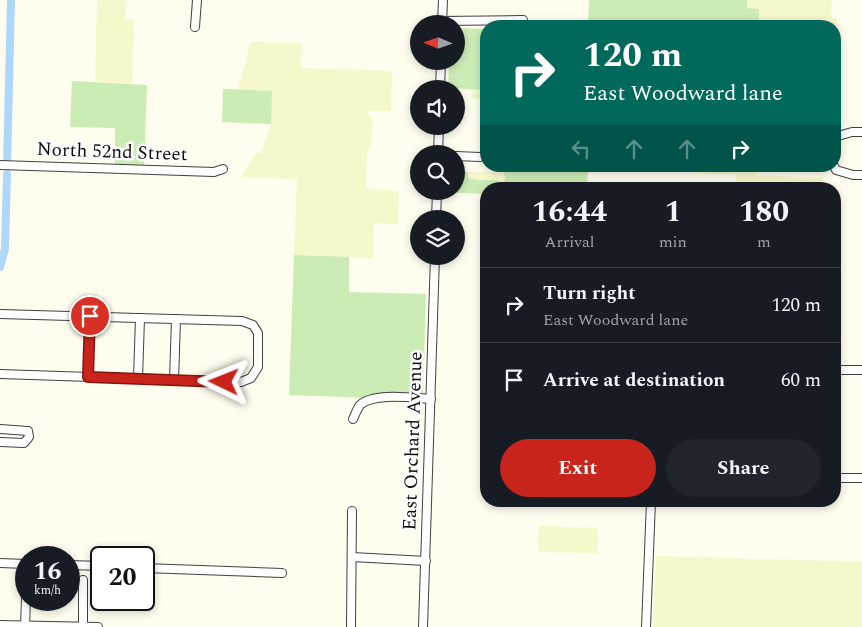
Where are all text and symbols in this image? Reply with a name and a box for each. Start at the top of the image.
north arrow [410,15,465,70]
map controls [410,15,465,265]
text: 120 m [583,29,682,82]
icon: right [500,40,565,105]
text: East Woodward lane [583,77,783,110]
button: sound [410,80,465,135]
street label: North 52nd Street [36,135,188,169]
icon: left [567,135,595,163]
icon: ahead [620,135,648,163]
icon: ahead [673,135,701,163]
icon: right [726,135,754,163]
button: search [410,145,465,200]
text: 16:44 [532,189,607,235]
text: 1 [664,189,681,235]
text: 180 [739,189,789,235]
button: layers [410,210,465,265]
text: Arrival [545,230,594,254]
text: min [659,230,687,254]
text: m [757,230,771,254]
text: Turn right [543,279,636,308]
icon: right [500,291,528,319]
text: 120 m [771,291,821,320]
pin [69,295,111,337]
icon: arrive [76,302,104,330]
text: East Woodward lane [543,308,688,332]
street label: East Orchard Avenue [395,351,431,531]
position arrow [197,355,249,407]
icon: arrive [500,366,528,394]
text: Arrive at destination [543,366,725,395]
text: 60 m [781,366,821,395]
button: Exit [500,439,656,497]
button: Share [666,439,821,497]
speed limit sign: 20 [90,546,155,611]
text: 16 [33,553,62,591]
text: km/h [34,581,61,600]

